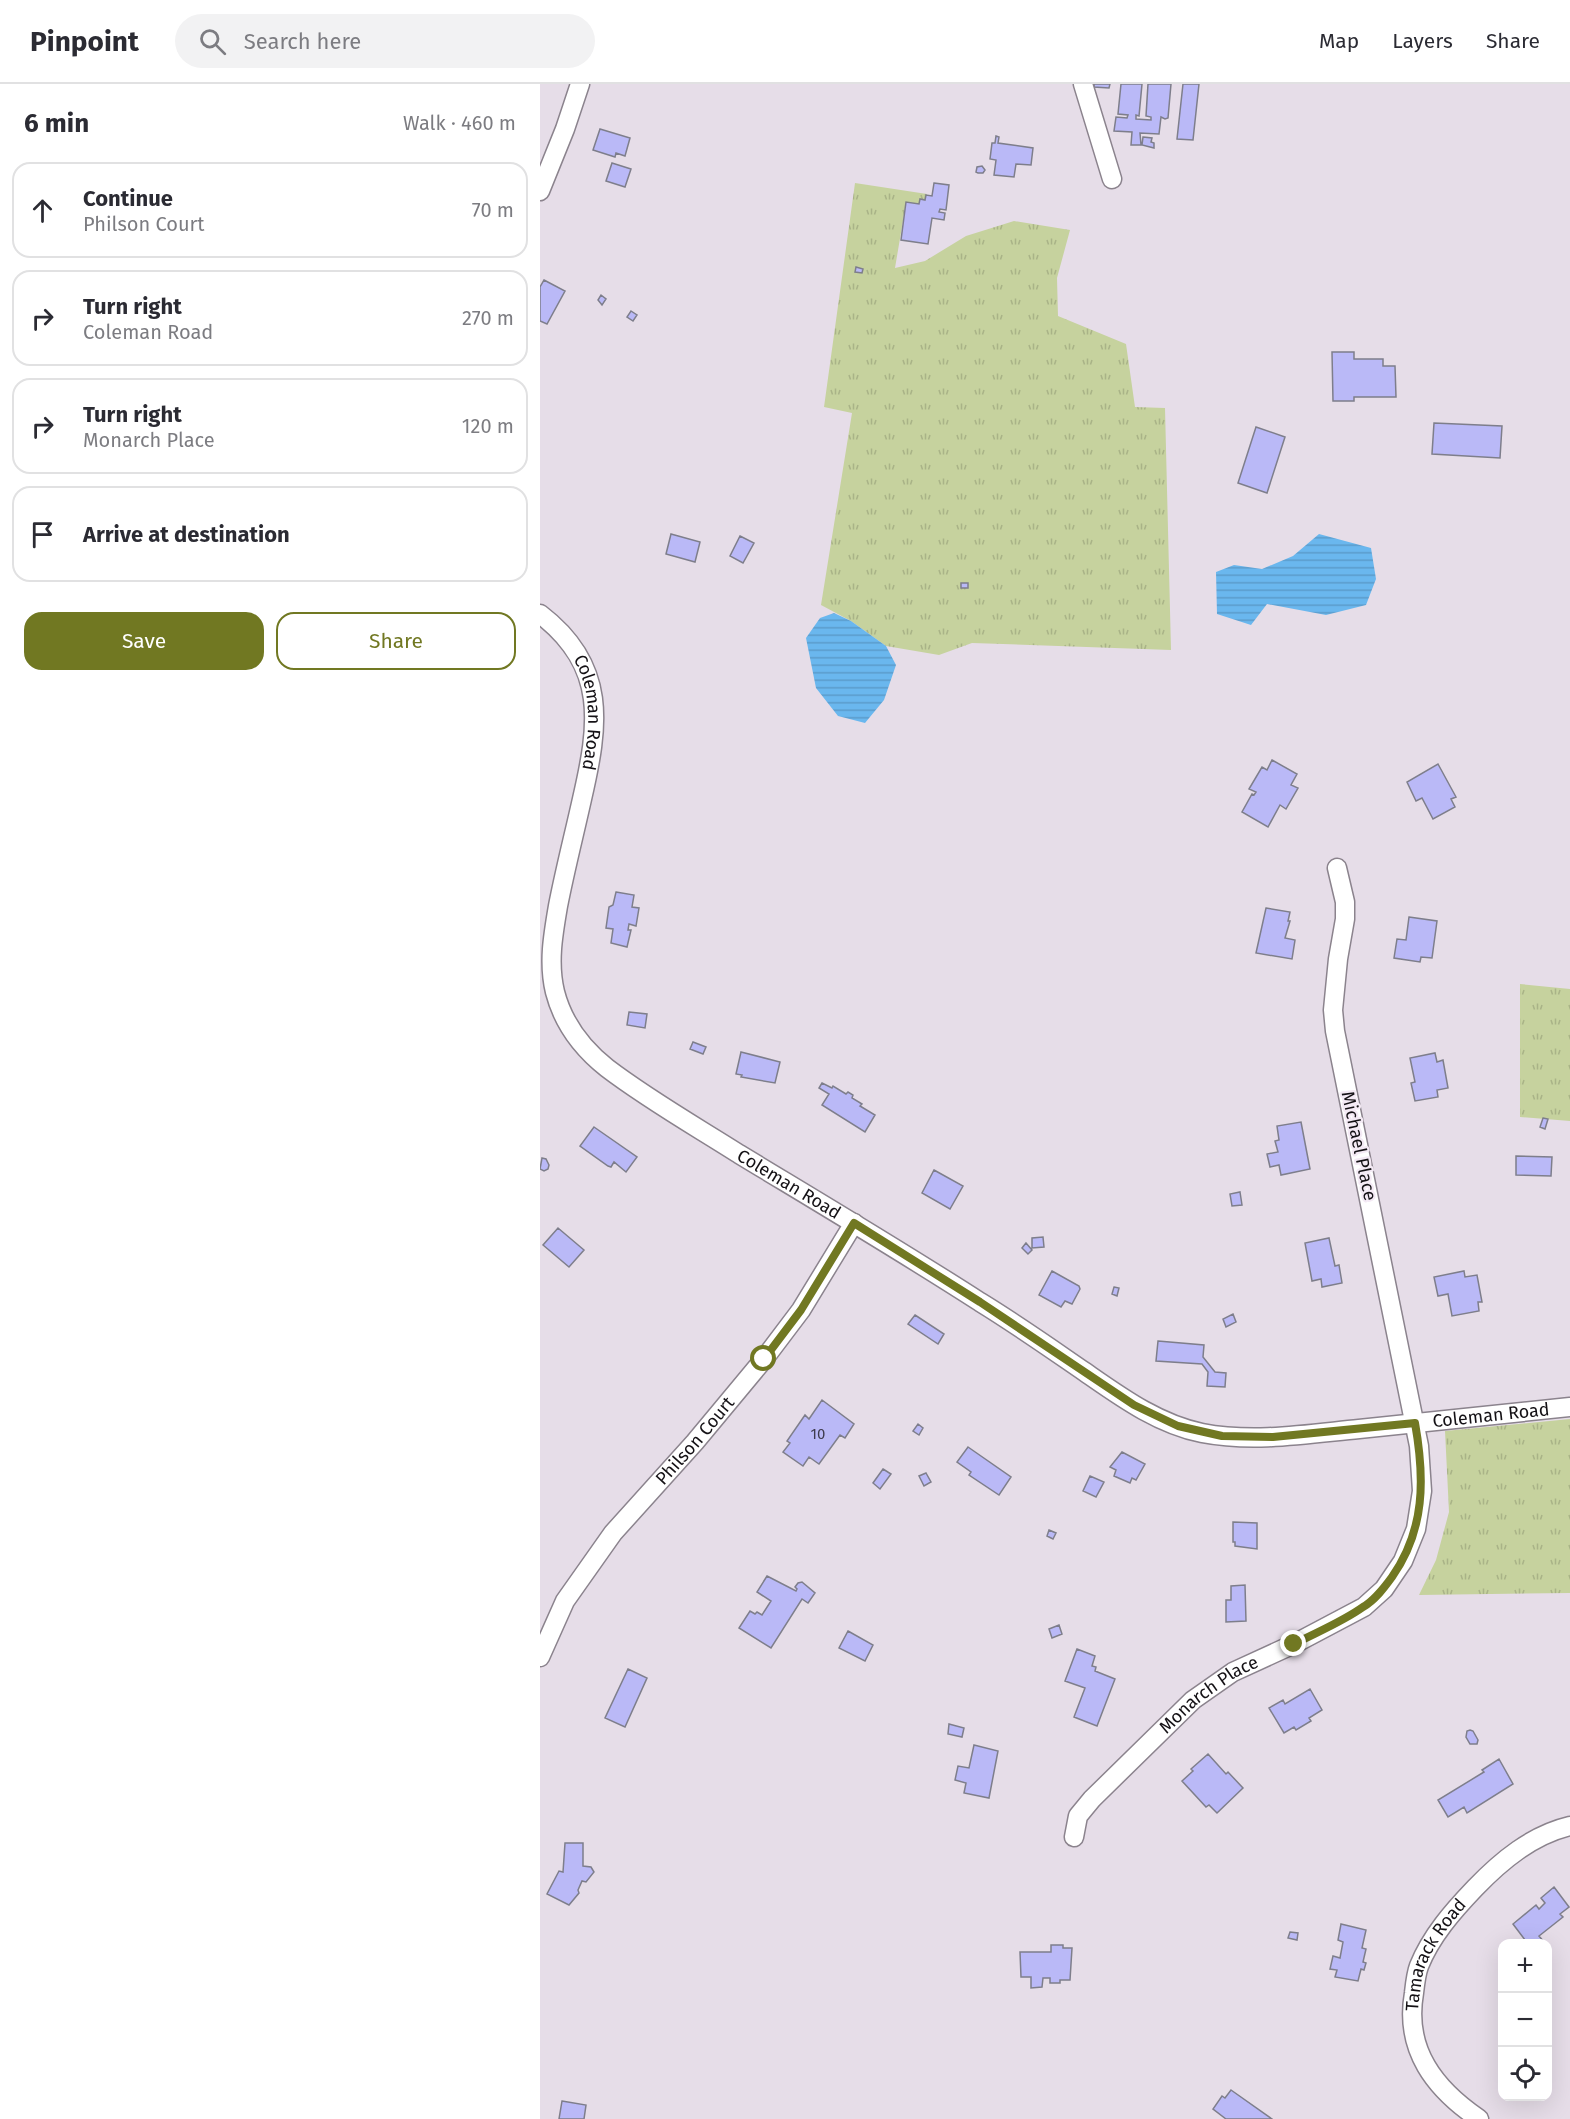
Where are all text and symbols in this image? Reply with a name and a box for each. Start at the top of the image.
search box [175,14,595,68]
text: Pinpoint [30,25,139,58]
icon: search [196,25,229,58]
text: Search here [244,28,361,55]
text: Map [1319,28,1359,54]
text: Layers [1392,28,1453,54]
text: Share [1486,28,1540,54]
text: 6 min [24,108,89,139]
text: Walk · 460 m [403,111,516,135]
text: Continue [83,185,173,212]
icon: ahead [26,194,59,227]
text: 70 m [472,198,514,222]
text: Philson Court [83,212,205,236]
text: Turn right [83,293,182,320]
icon: right [26,302,59,335]
text: 270 m [462,306,514,330]
text: Coleman Road [83,320,213,344]
text: Turn right [83,401,182,428]
icon: right [26,410,59,443]
text: 120 m [462,414,514,438]
text: Monarch Place [83,428,215,452]
icon: arrive [26,518,59,551]
text: Arrive at destination [83,521,290,548]
button: Save [24,612,264,670]
button: Share [276,612,516,670]
street label: Coleman Road [569,651,605,772]
street label: Michael Place [1337,1089,1381,1203]
street label: Coleman Road [733,1144,845,1224]
route start [750,1345,776,1371]
street label: Philson Court [651,1392,739,1489]
street label: Coleman Road [1431,1398,1551,1432]
house number: 10 [811,1425,825,1443]
route end [1280,1630,1306,1656]
street label: Monarch Place [1155,1651,1262,1738]
street label: Tamarack Road [1401,1894,1471,2011]
map controls [1498,1939,1552,2101]
button: + [1498,1939,1552,1993]
button: − [1498,1993,1552,2047]
button: locate [1498,2047,1552,2101]

